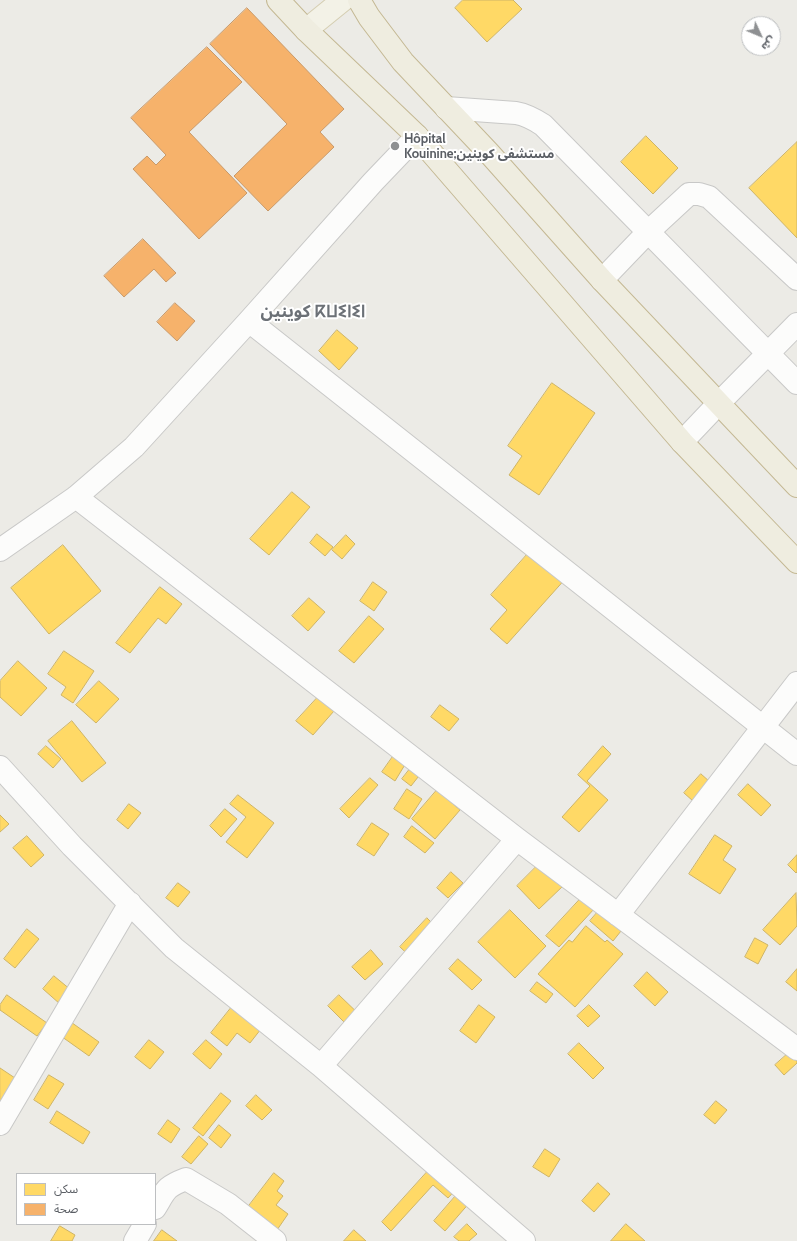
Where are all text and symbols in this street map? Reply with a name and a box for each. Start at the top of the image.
north arrow [741,16,781,56]
text: ش [759,33,779,54]
place label: Hôpital Kouinine;مستشفى كوينين [404,131,554,162]
marker: Hôpital Kouinine;مستشفى كوينين [389,140,401,152]
district label: كوينين ⴽⵡⵉⵏⵉⵏ [261,302,365,322]
legend [16,1173,156,1225]
text: سكن [54,1181,78,1196]
text: صحة [54,1201,78,1216]

